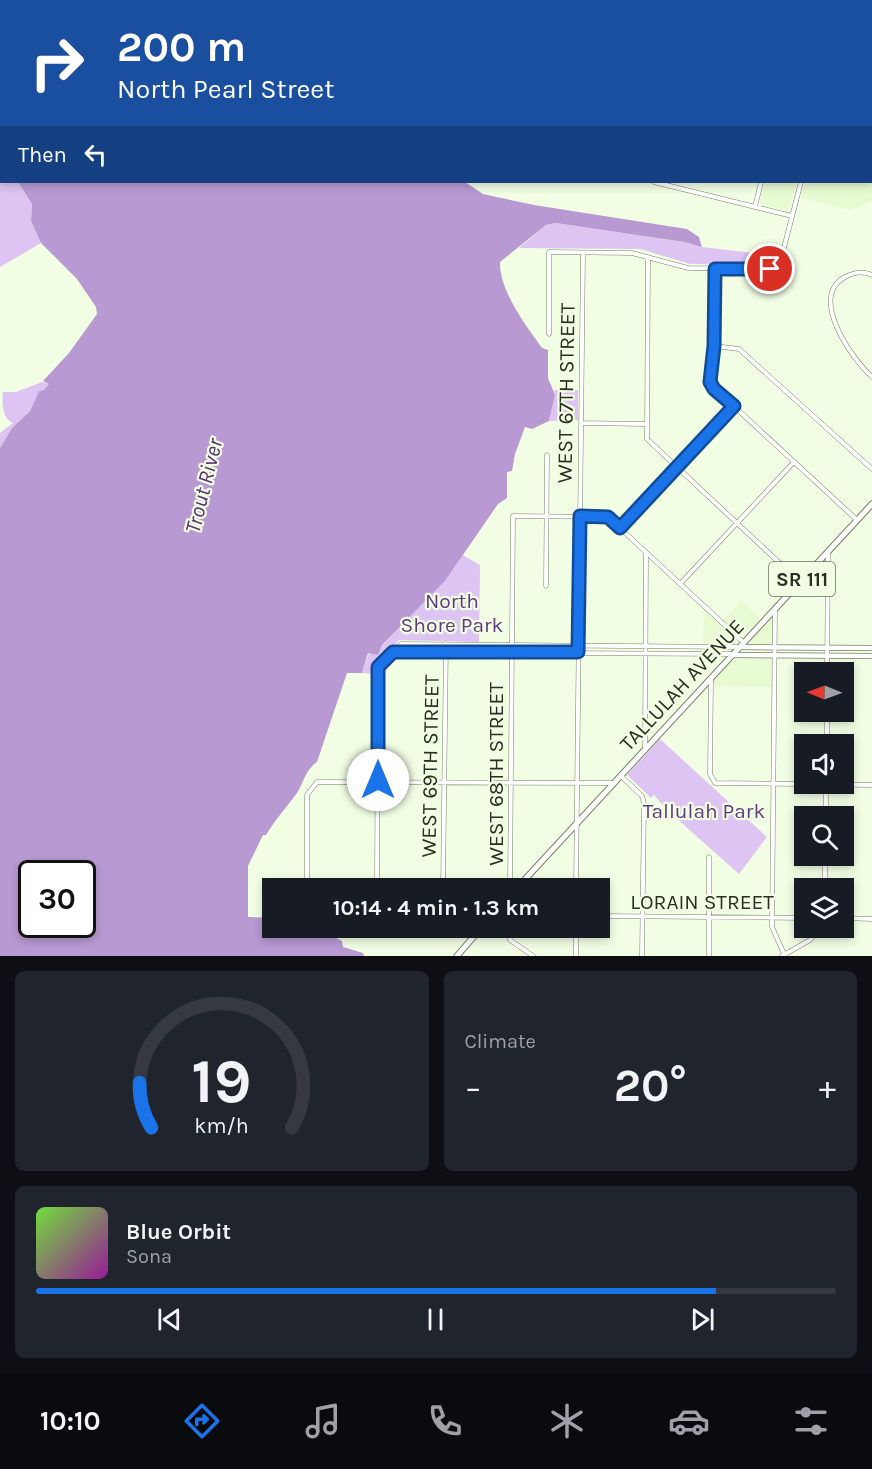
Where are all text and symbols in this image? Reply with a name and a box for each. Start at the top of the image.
text: 200 m [117,22,246,72]
icon: right [18,24,96,102]
text: North Pearl Street [117,73,334,105]
icon: left [79,138,112,171]
text: Then [18,142,67,168]
pin [744,243,795,294]
icon: arrive [753,252,786,285]
street label: WEST 67TH STREET [552,302,580,483]
water label: Trout River [180,435,229,536]
road number: SR 111 [769,562,835,596]
park label: North Shore Park [401,589,504,637]
street label: TALLULAH AVENUE [615,614,749,756]
north arrow [794,662,854,722]
map controls [794,662,854,938]
street label: WEST 69TH STREET [416,674,444,858]
street label: WEST 68TH STREET [484,682,508,866]
button: sound [794,734,854,794]
position arrow [346,748,410,812]
park label: Tallulah Park [643,799,765,823]
button: search [794,806,854,866]
speed limit sign: 30 [18,860,96,938]
button: layers [794,878,854,938]
street label: LORAIN STREET [630,890,774,914]
text: 10:14 · 4 min · 1.3 km [333,895,539,921]
text: Climate [465,1030,536,1053]
text: 19 [192,1045,252,1118]
text: 20° [614,1060,687,1112]
text: − [465,1068,482,1106]
text: + [819,1068,836,1106]
text: km/h [195,1113,249,1138]
text: Blue Orbit [126,1219,231,1245]
text: Sona [126,1245,172,1268]
icon: previous [153,1303,186,1336]
icon: pause [419,1303,452,1336]
icon: next [686,1303,719,1336]
icon: directions [181,1400,223,1442]
icon: music [302,1400,344,1442]
icon: phone [424,1400,466,1442]
icon: climate [546,1400,588,1442]
icon: car [668,1400,710,1442]
icon: filters [790,1400,832,1442]
text: 10:10 [40,1405,101,1437]

